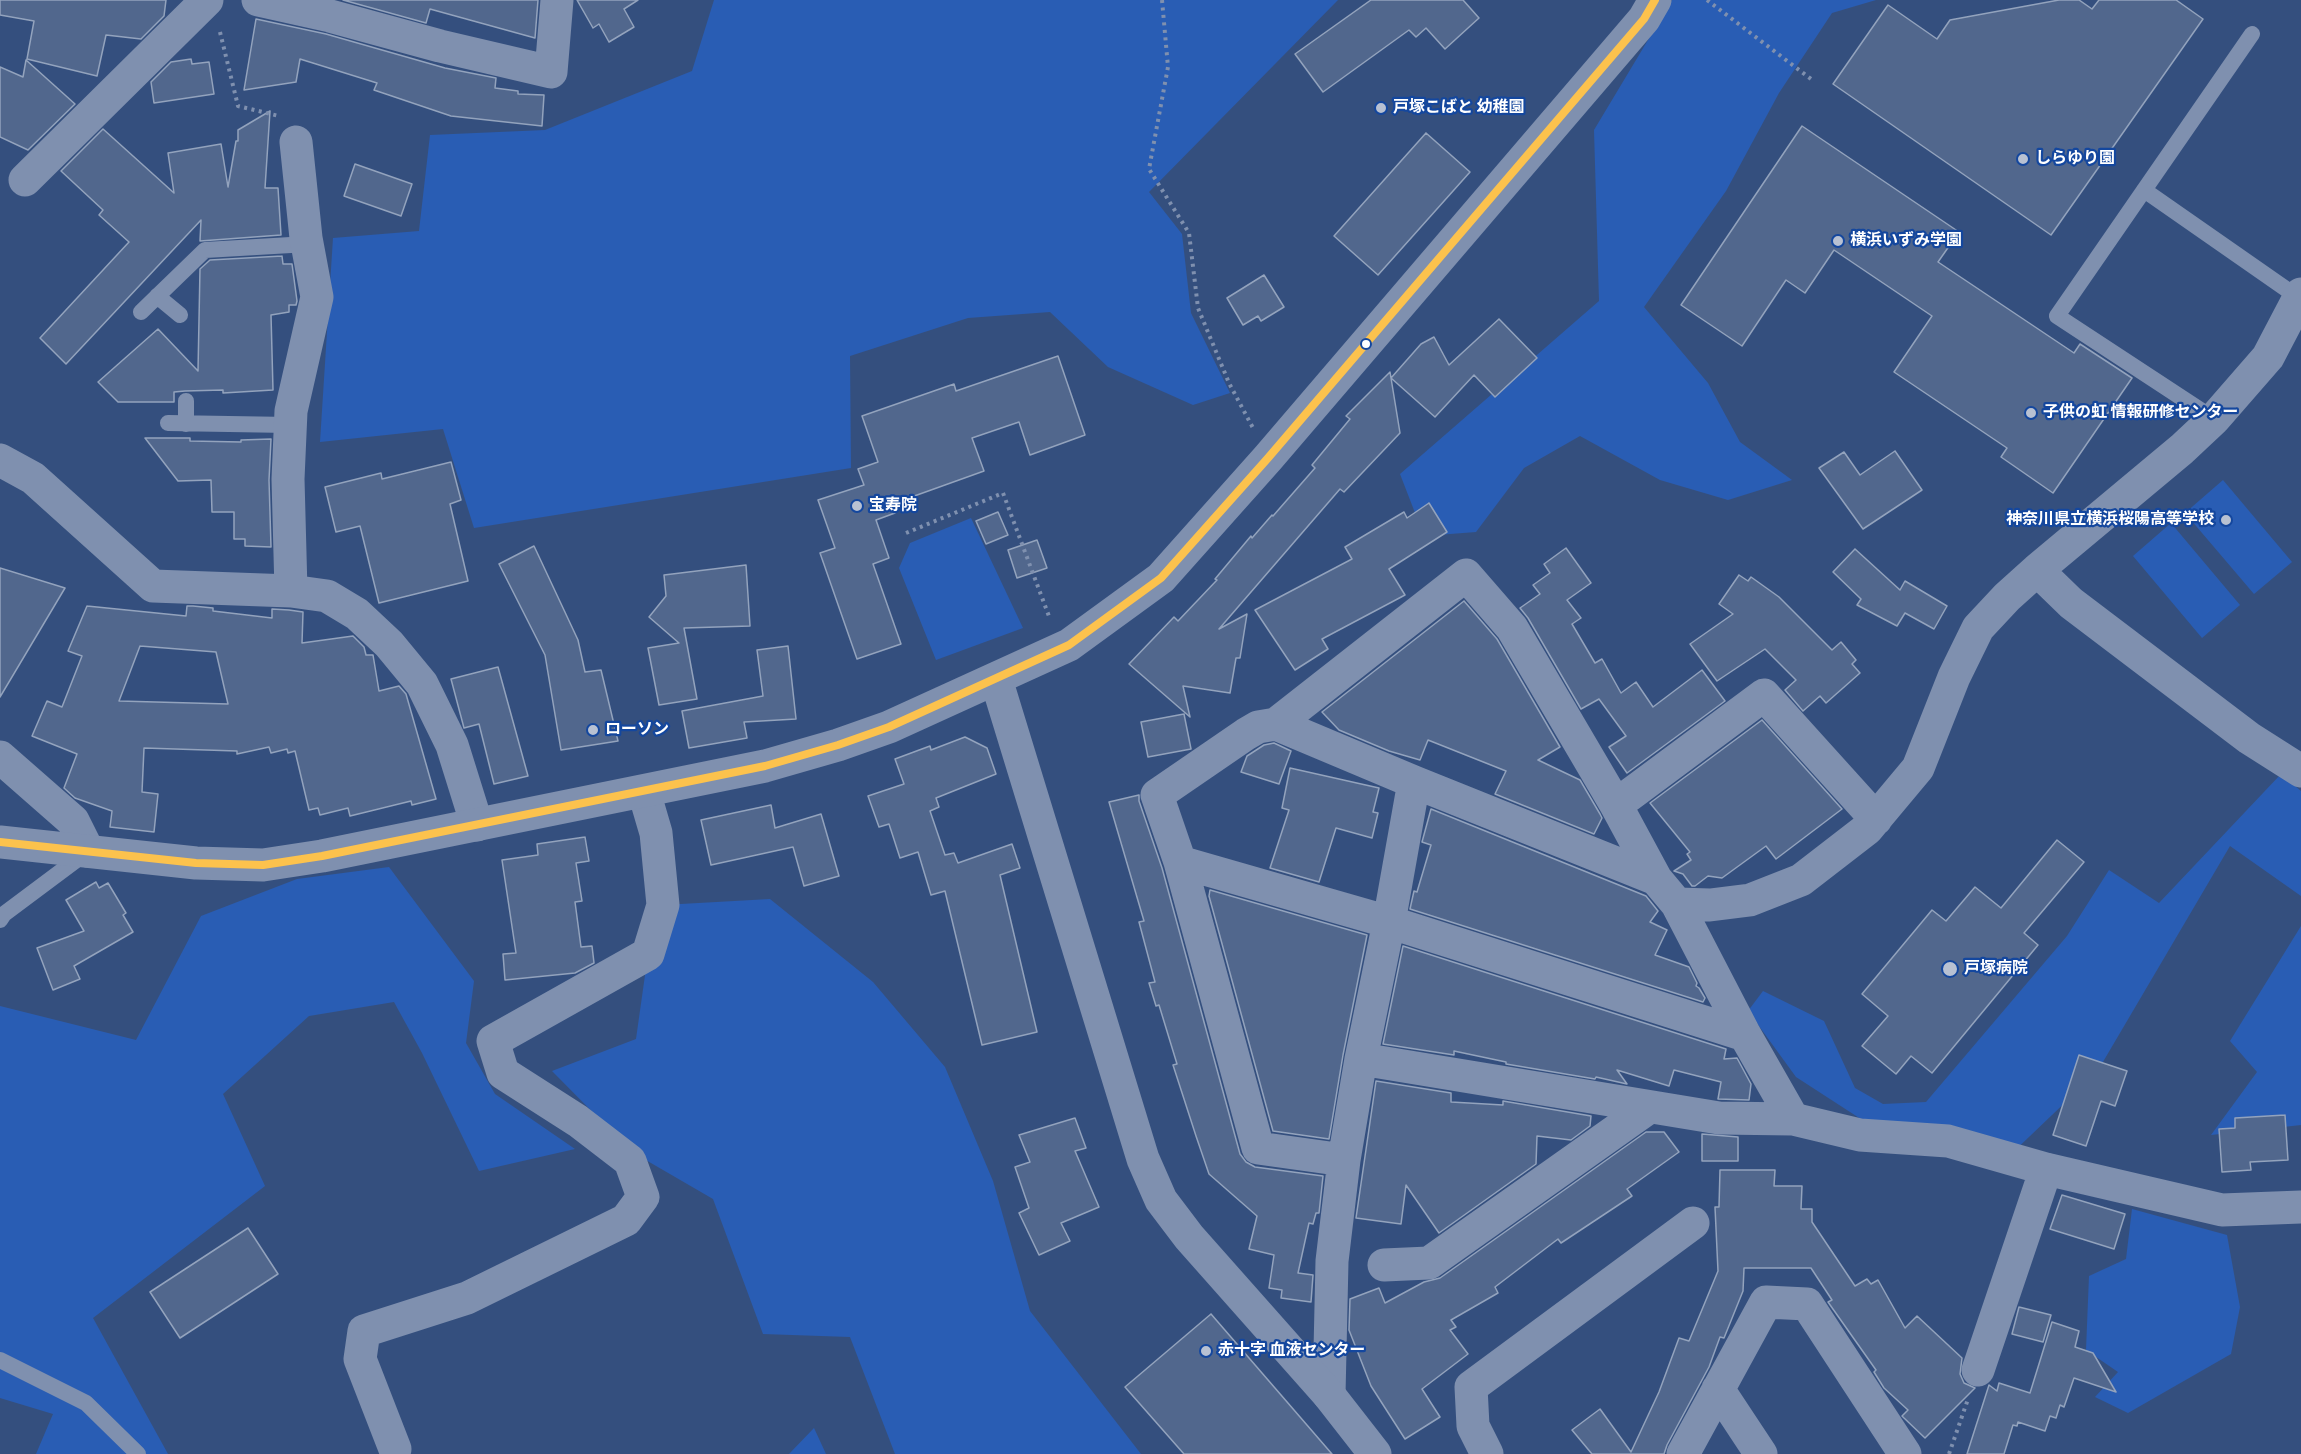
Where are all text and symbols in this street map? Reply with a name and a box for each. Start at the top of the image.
place label: 戸塚こばと 幼稚園 [1393,98,1525,118]
marker: 戸塚こばと 幼稚園 [1374,101,1388,115]
place label: しらゆり園 [2035,149,2115,169]
marker: しらゆり園 [2016,152,2030,166]
place label: 横浜いずみ学園 [1850,231,1962,251]
marker: 横浜いずみ学園 [1831,234,1845,248]
unlabelled marker [1360,338,1372,350]
place label: 子供の虹 情報研修センター [2043,403,2239,423]
marker: 子供の虹 情報研修センター [2024,406,2038,420]
place label: 宝寿院 [869,496,917,516]
marker: 宝寿院 [850,499,864,513]
place label: 神奈川県立横浜桜陽高等学校 [2006,510,2214,530]
marker: 神奈川県立横浜桜陽高等学校 [2219,513,2233,527]
place label: ローソン [605,720,669,740]
marker: ローソン [586,723,600,737]
place label: 戸塚病院 [1964,959,2028,979]
marker: 戸塚病院 [1941,960,1959,978]
place label: 赤十字 血液センター [1218,1341,1366,1361]
marker: 赤十字 血液センター [1199,1344,1213,1358]

